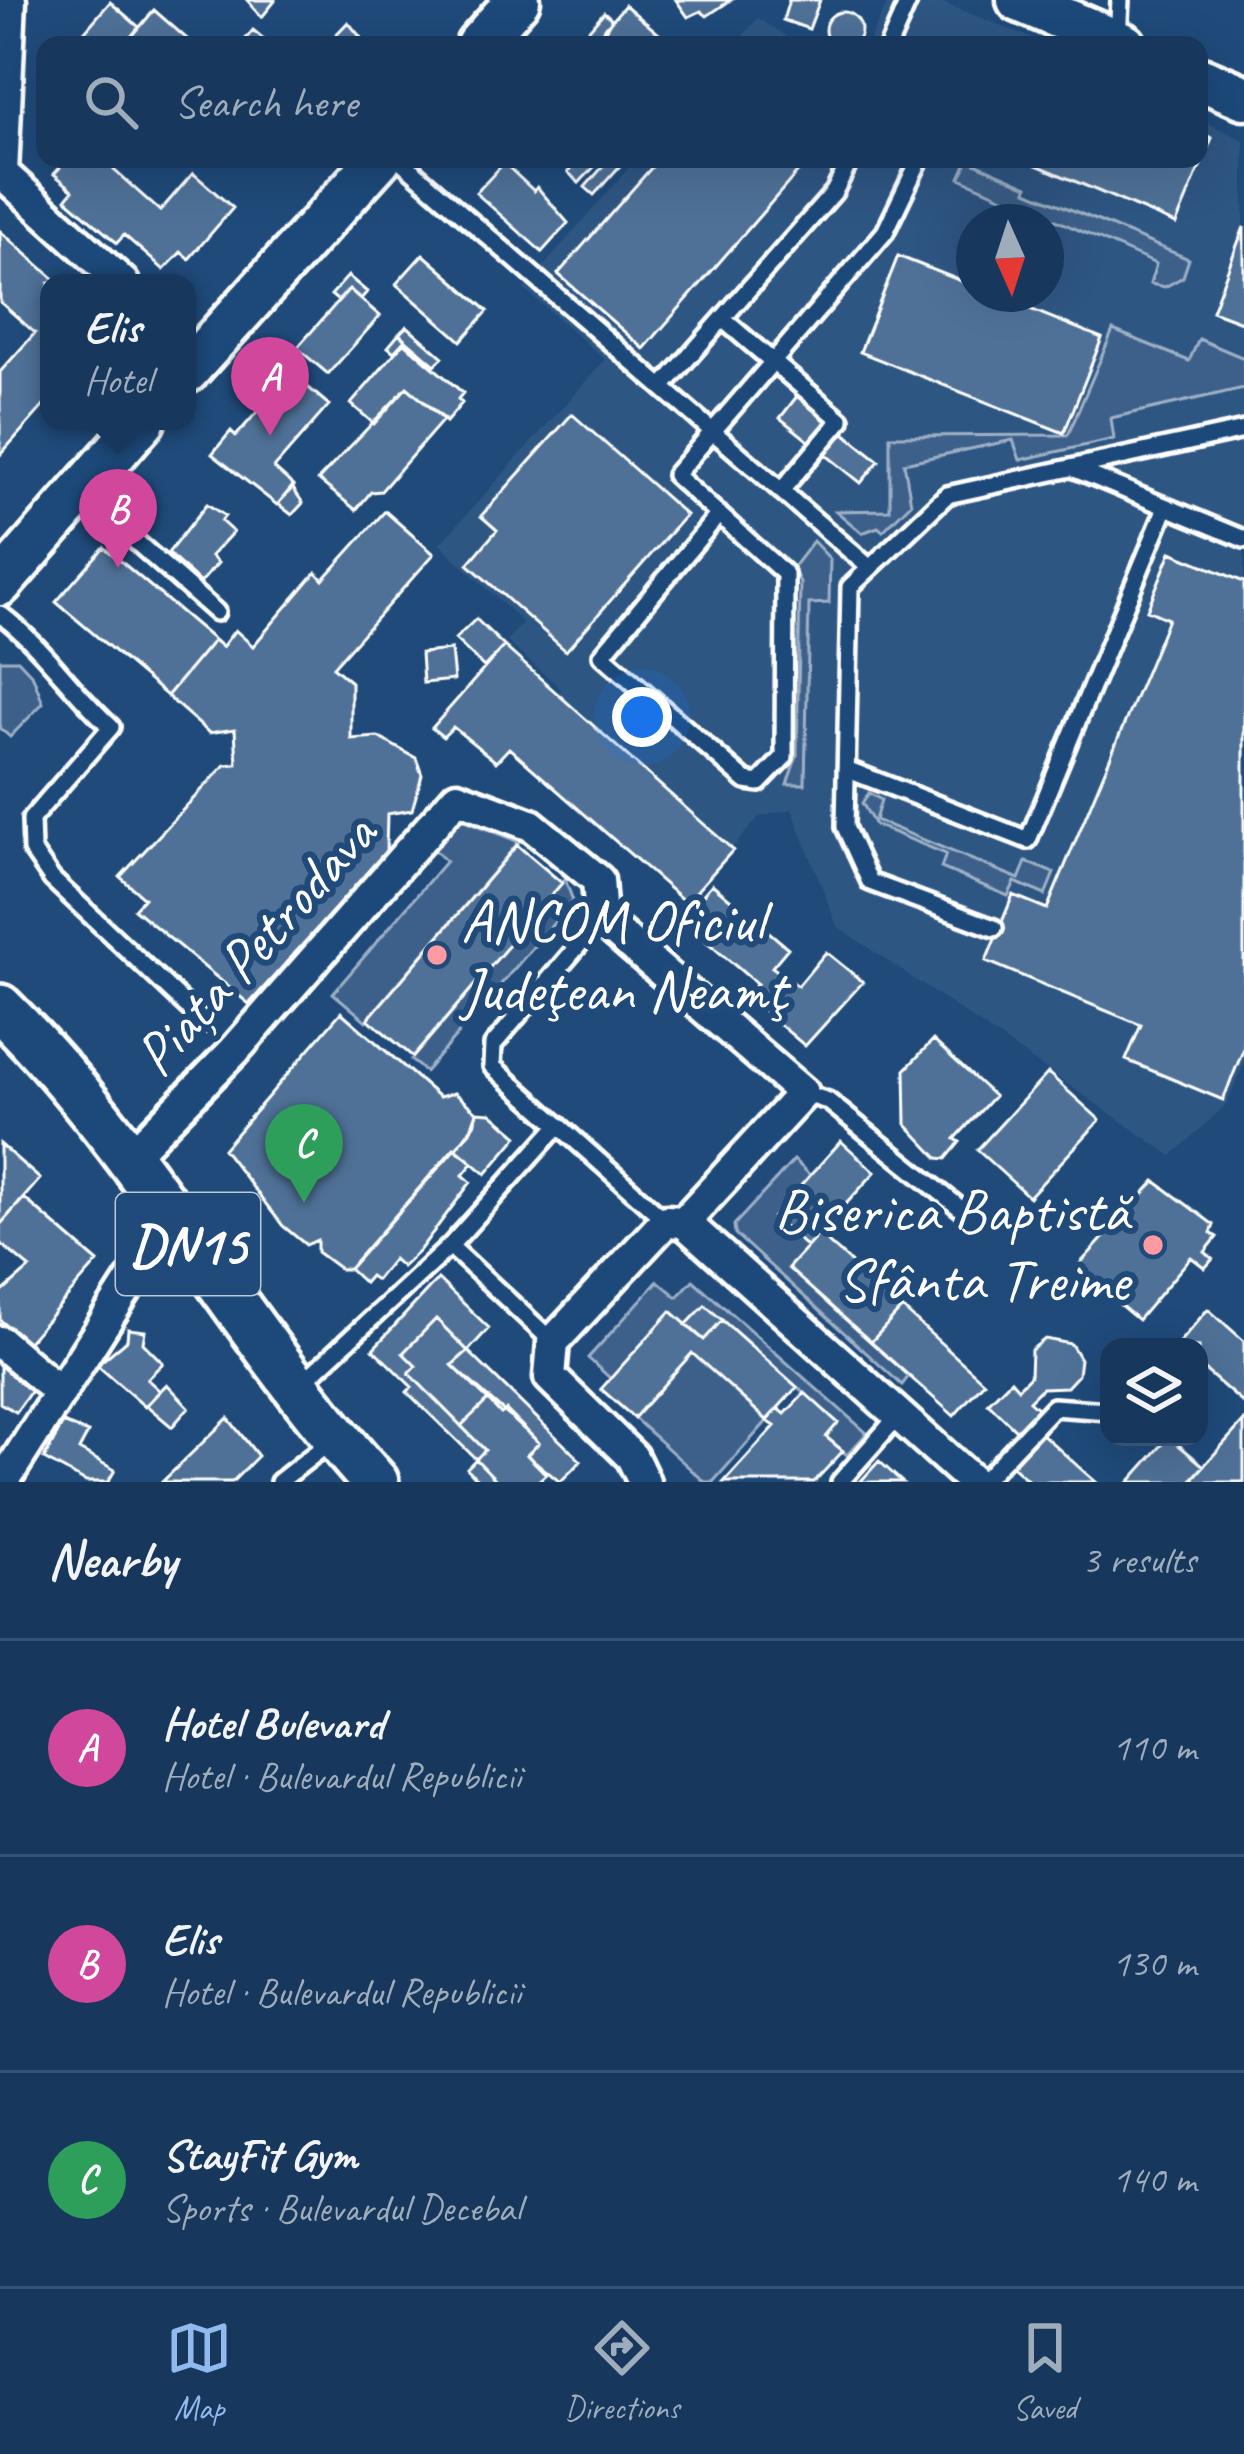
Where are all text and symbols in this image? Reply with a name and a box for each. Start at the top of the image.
search box [36,36,1208,168]
icon: search [78,69,144,135]
text: Search here [174,74,357,131]
north arrow [956,204,1064,312]
popup [40,274,196,430]
text: Elis [84,299,141,356]
pin: A [231,337,309,436]
text: Hotel [84,356,152,405]
pin: B [79,469,157,568]
your location [612,687,672,747]
street label: Piața Petrodava [117,795,395,1092]
place label: ANCOM Oficiul Judeţean Neamţ [458,883,792,1028]
marker: ANCOM Oficiul Judeţean Neamţ [424,942,450,968]
pin: C [265,1104,343,1203]
place label: Biserica Baptistă Sfânta Treime [775,1173,1134,1318]
road number: DN15 [116,1193,260,1295]
marker: Biserica Baptistă Sfânta Treime [1140,1232,1166,1258]
map controls [1100,1338,1208,1446]
button: layers [1100,1338,1208,1446]
text: Nearby [48,1528,176,1592]
text: 3 results [1082,1536,1196,1585]
text: Hotel Bulevard [162,1695,384,1752]
text: A [77,1723,97,1772]
text: 110 m [1112,1723,1196,1772]
text: Hotel · Bulevardul Republicii [162,1752,521,1801]
text: Elis [162,1911,219,1968]
text: B [77,1939,97,1988]
text: 130 m [1112,1939,1196,1988]
text: Hotel · Bulevardul Republicii [162,1968,521,2017]
text: StayFit Gym [162,2127,357,2184]
text: C [78,2155,96,2204]
text: 140 m [1112,2155,1196,2204]
text: Sports · Bulevardul Decebal [162,2184,521,2233]
tab: Map [166,2315,232,2429]
tab: Directions [565,2315,679,2429]
tab: Saved [1012,2315,1078,2429]

